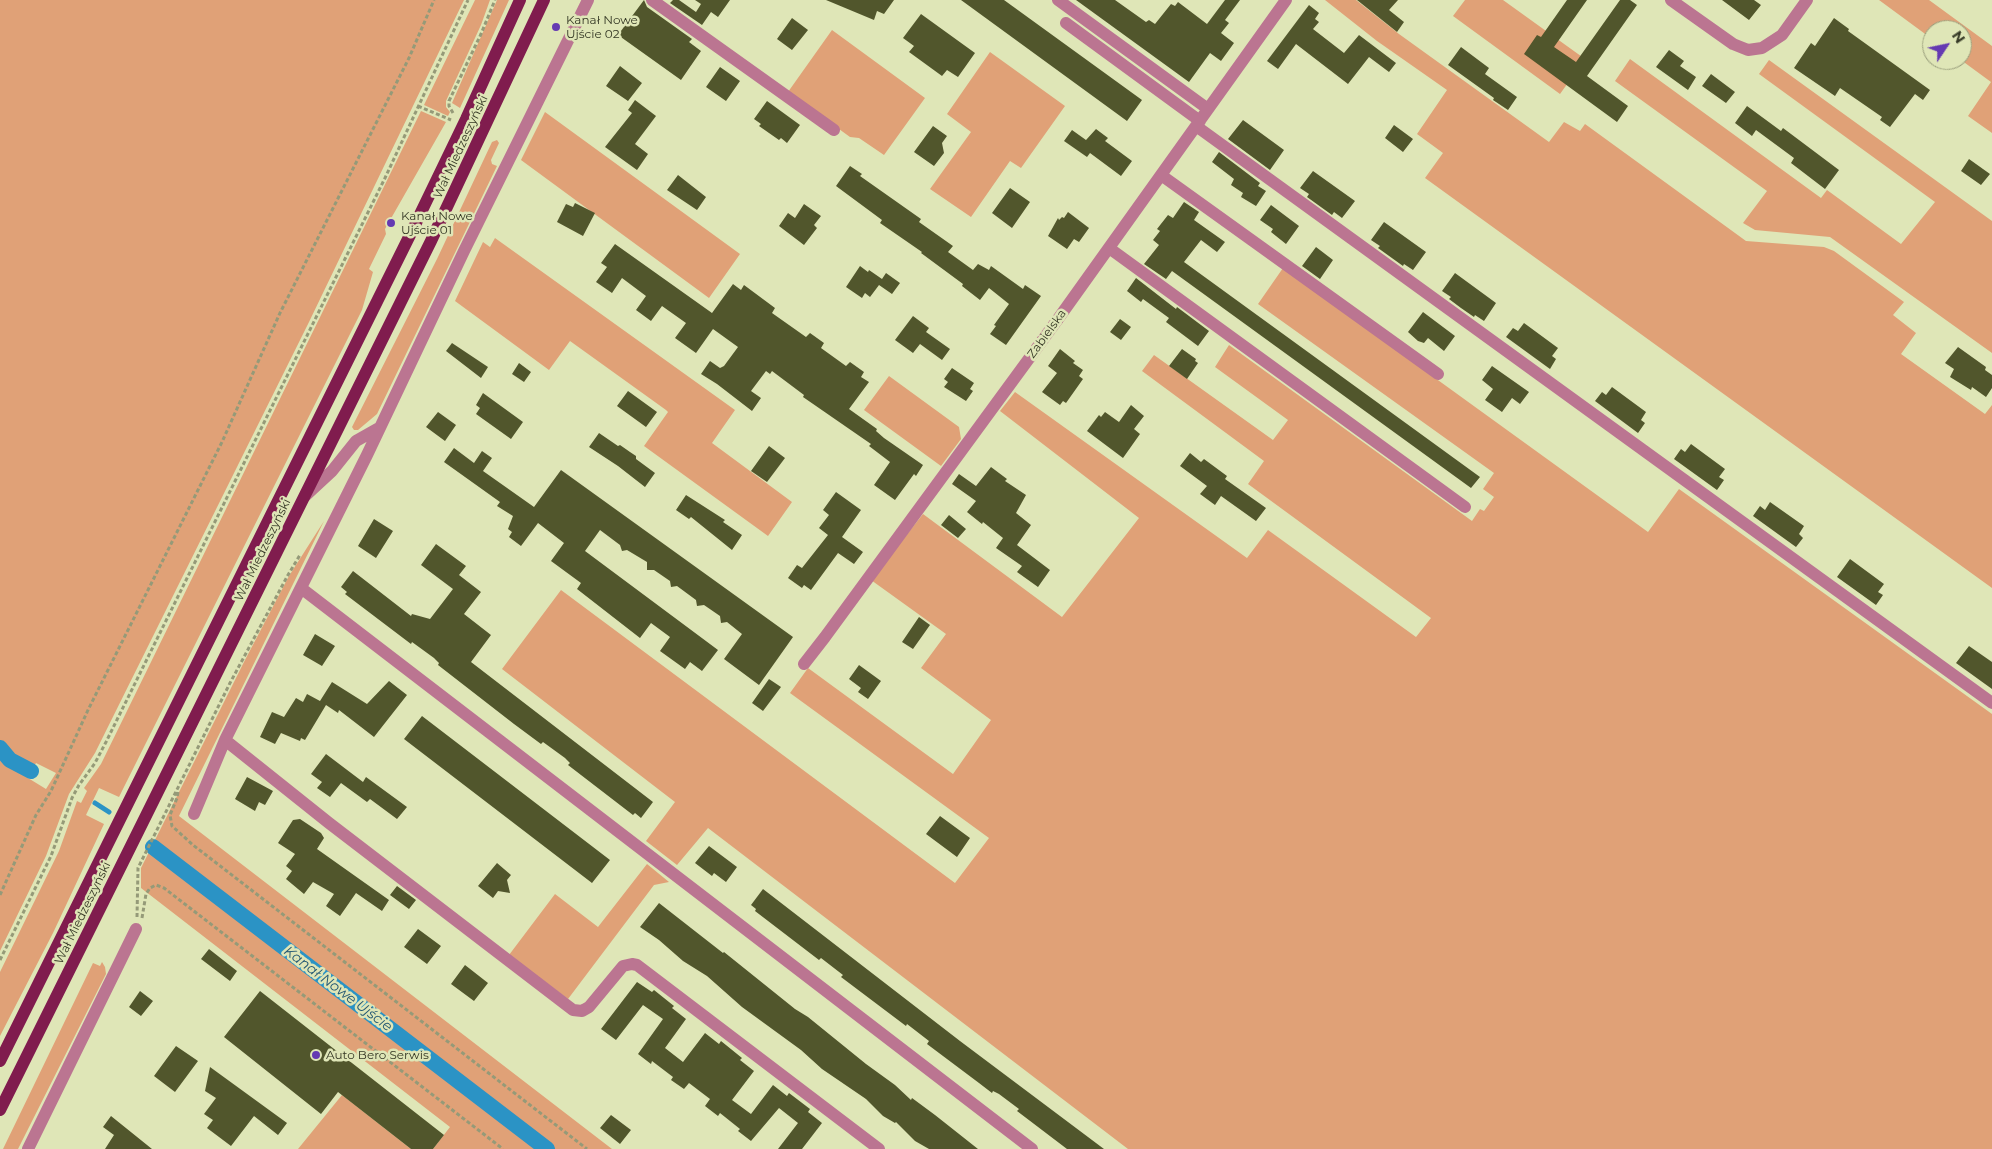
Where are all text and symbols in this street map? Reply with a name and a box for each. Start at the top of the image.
place label: Kanał Nowe Ujście 02 [566,13,638,41]
north arrow [1922,20,1972,70]
marker: Kanał Nowe Ujście 02 [550,21,562,33]
text: N [1948,27,1969,47]
street label: Wał Miedzeszyński [431,93,491,201]
place label: Kanał Nowe Ujście 01 [401,209,473,237]
marker: Kanał Nowe Ujście 01 [385,217,397,229]
street label: Zabielska [1025,307,1069,361]
street label: Wał Miedzeszyński [232,496,294,604]
street label: Wał Miedzeszyński [52,859,114,967]
water label: Kanał Nowe Ujście [280,943,396,1035]
place label: Auto Bero Serwis [326,1048,429,1062]
marker: Auto Bero Serwis [310,1049,322,1061]

